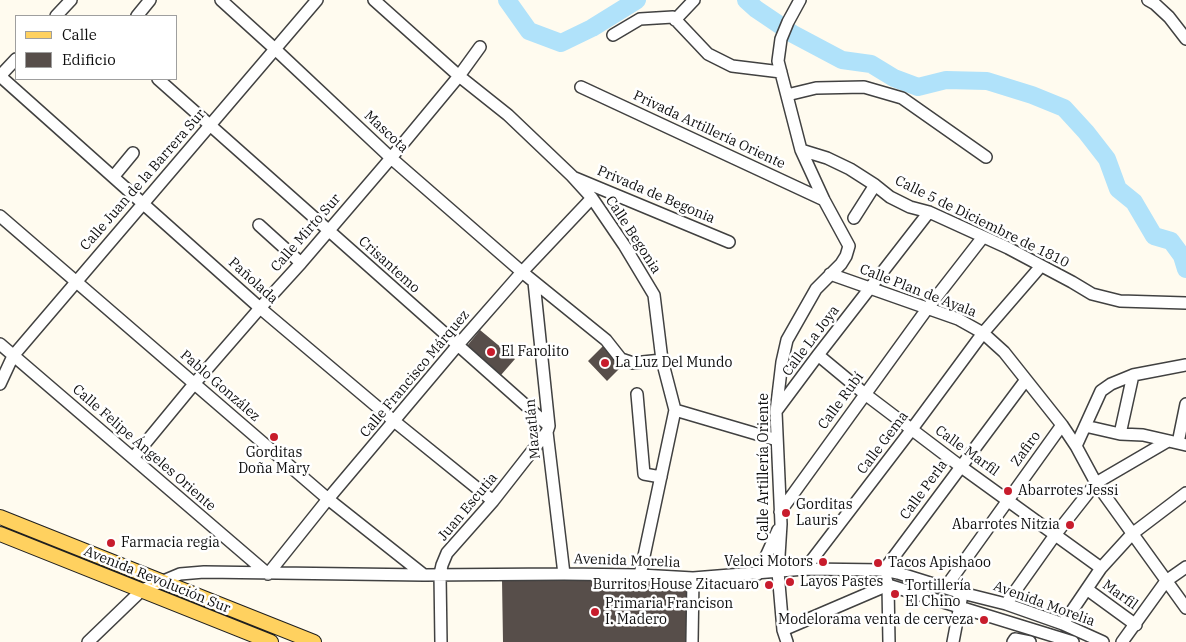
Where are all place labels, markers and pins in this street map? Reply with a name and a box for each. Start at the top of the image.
place label: El Farolito [501,344,569,360]
marker: El Farolito [485,346,497,358]
place label: La Luz Del Mundo [615,355,732,371]
marker: La Luz Del Mundo [599,357,611,369]
marker: Gorditas Doña Mary [268,431,280,443]
place label: Gorditas Doña Mary [238,445,310,478]
place label: Abarrotes Jessi [1018,483,1118,499]
marker: Abarrotes Jessi [1002,485,1014,497]
place label: Gorditas Lauris [796,497,853,530]
marker: Gorditas Lauris [780,507,792,519]
place label: Abarrotes Nitzia [952,517,1060,533]
marker: Abarrotes Nitzia [1064,519,1076,531]
place label: Farmacia regia [121,535,220,551]
marker: Farmacia regia [105,537,117,549]
place label: Veloci Motors [724,554,813,570]
place label: Tacos Apishaoo [888,555,991,571]
marker: Veloci Motors [817,556,829,568]
marker: Tacos Apishaoo [872,557,884,569]
place label: Layos Pastes [800,574,883,590]
marker: Layos Pastes [784,576,796,588]
place label: Burritos House Zitacuaro [593,577,759,593]
place label: Tortillería El Chino [905,578,971,610]
marker: Burritos House Zitacuaro [763,579,775,591]
marker: Tortillería El Chino [889,588,901,600]
place label: Primaria Francison I. Madero [605,596,733,628]
marker: Primaria Francison I. Madero [589,606,601,618]
place label: Modelorama venta de cerveza [778,612,974,628]
marker: Modelorama venta de cerveza [978,614,990,626]

